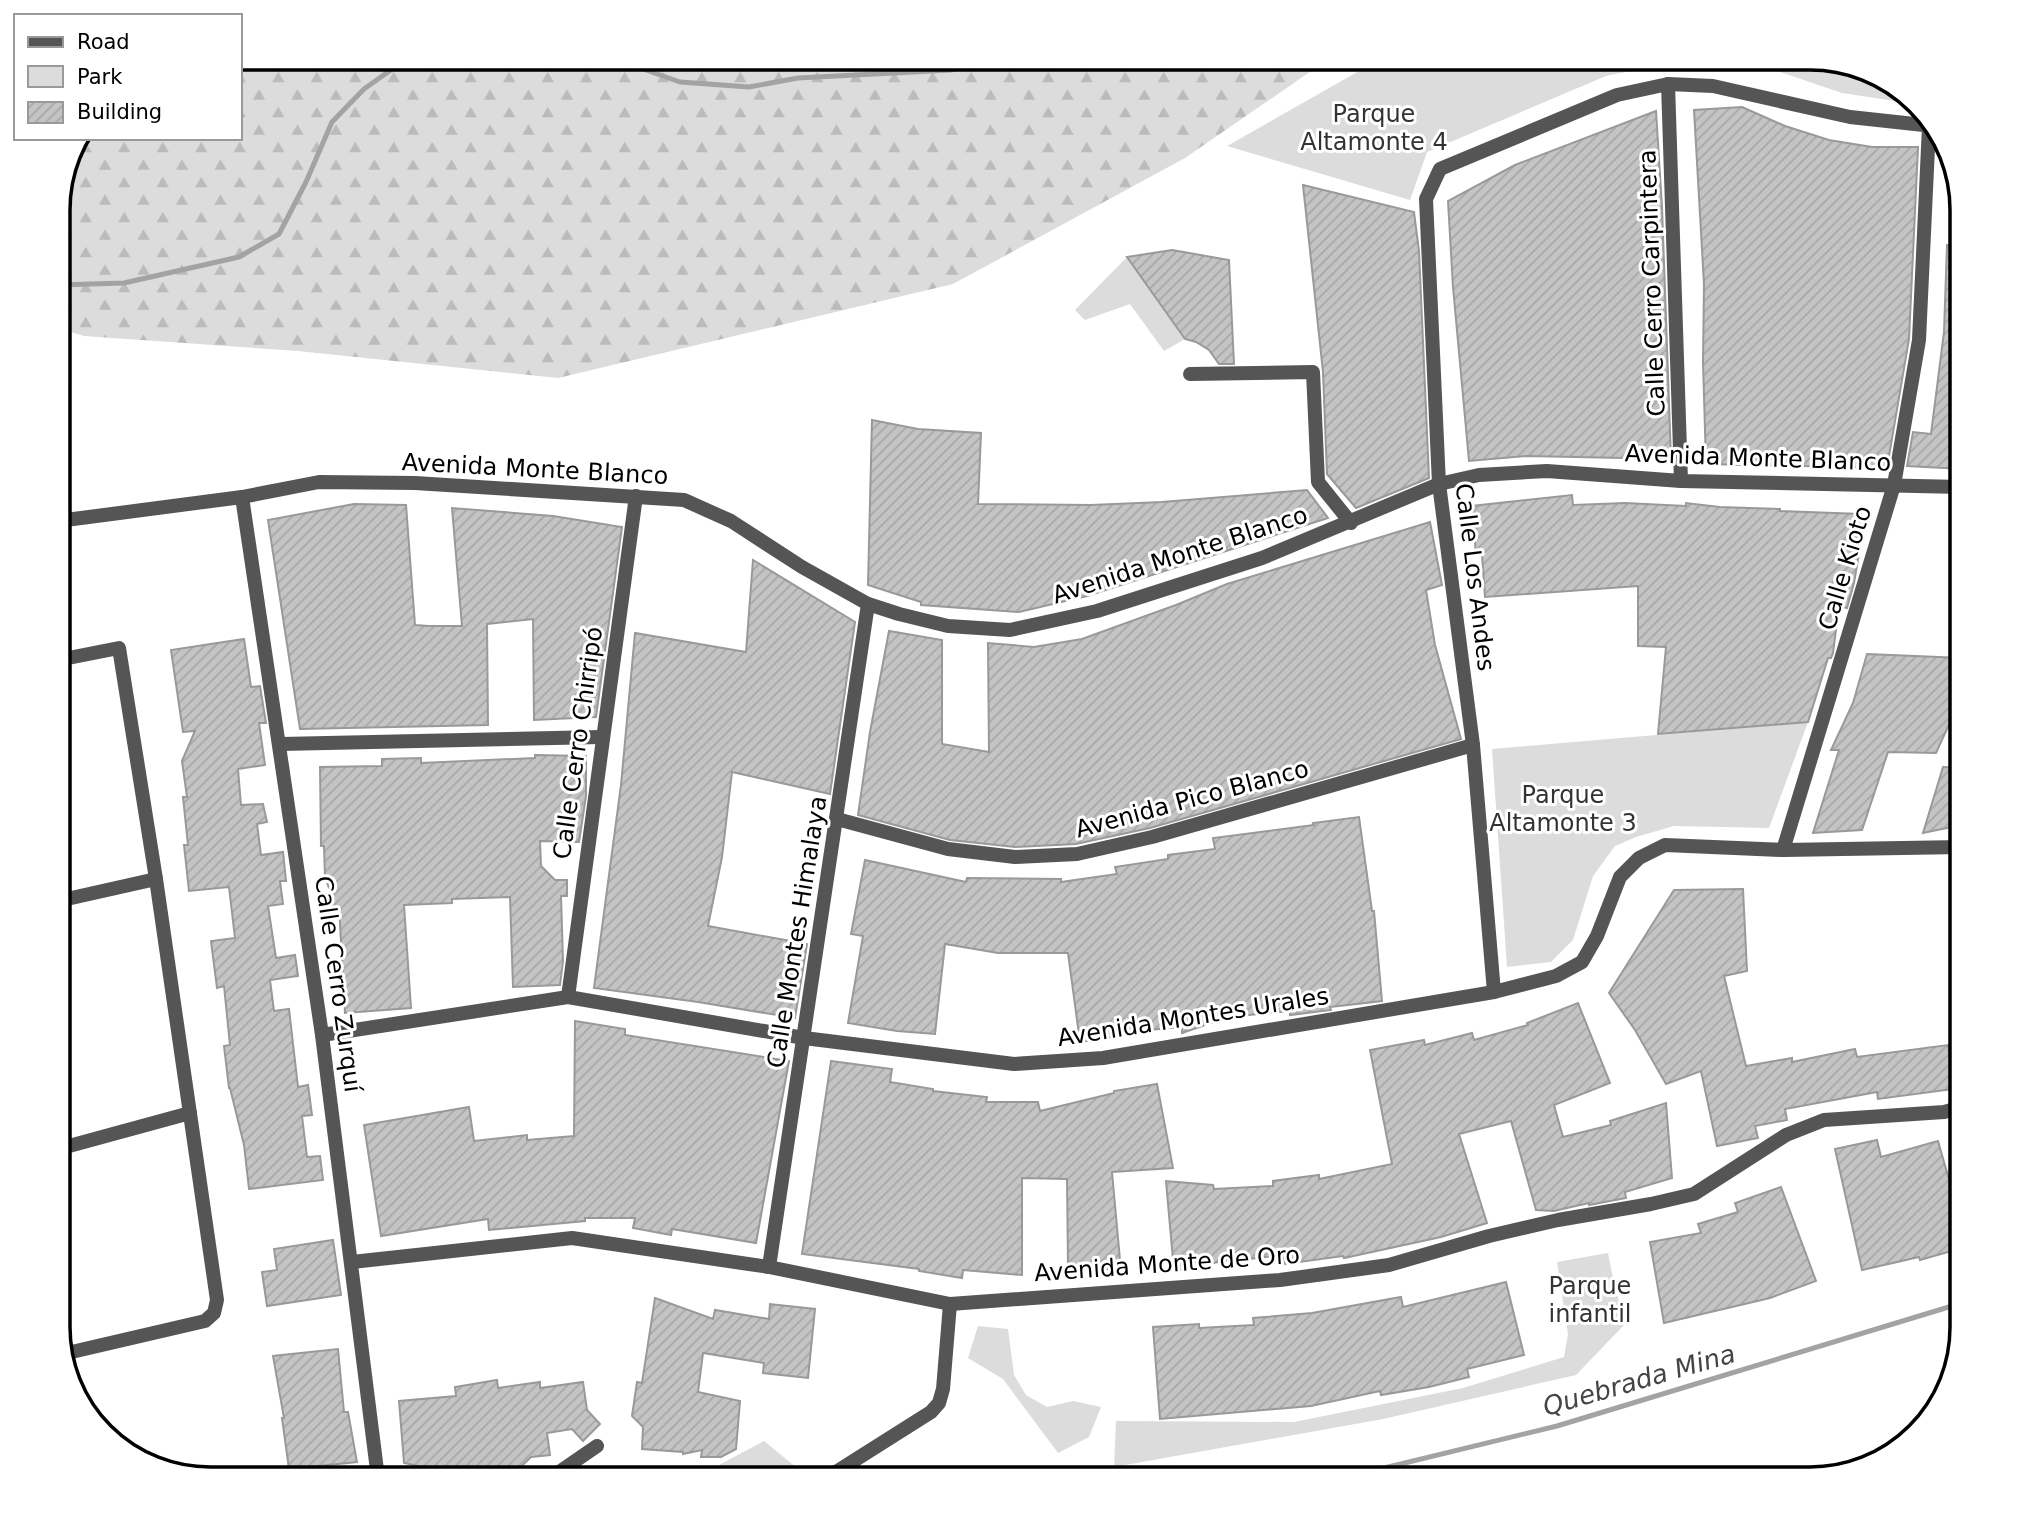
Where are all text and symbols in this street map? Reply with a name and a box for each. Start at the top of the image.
legend [14,14,242,140]
text: Road [77,30,130,54]
text: Park [77,65,123,89]
text: Building [77,100,162,124]
park label: Parque Altamonte 4 [1300,100,1448,156]
street label: Calle Cerro Carpintera [1633,149,1671,417]
street label: Avenida Monte Blanco [1624,439,1892,477]
street label: Avenida Monte Blanco [401,448,669,490]
street label: Calle Los Andes [1450,481,1500,673]
street label: Avenida Monte Blanco [1049,500,1311,610]
street label: Calle Kioto [1813,503,1877,633]
street label: Calle Cerro Chirripó [548,625,608,861]
street label: Avenida Pico Blanco [1072,754,1312,844]
park label: Parque Altamonte 3 [1489,781,1637,837]
street label: Calle Montes Himalaya [762,794,832,1070]
street label: Calle Cerro Zurquí [309,874,367,1095]
street label: Avenida Montes Urales [1055,982,1331,1052]
street label: Avenida Monte de Oro [1033,1241,1301,1287]
park label: Parque infantil [1549,1272,1632,1328]
water label: Quebrada Mina [1539,1338,1739,1422]

